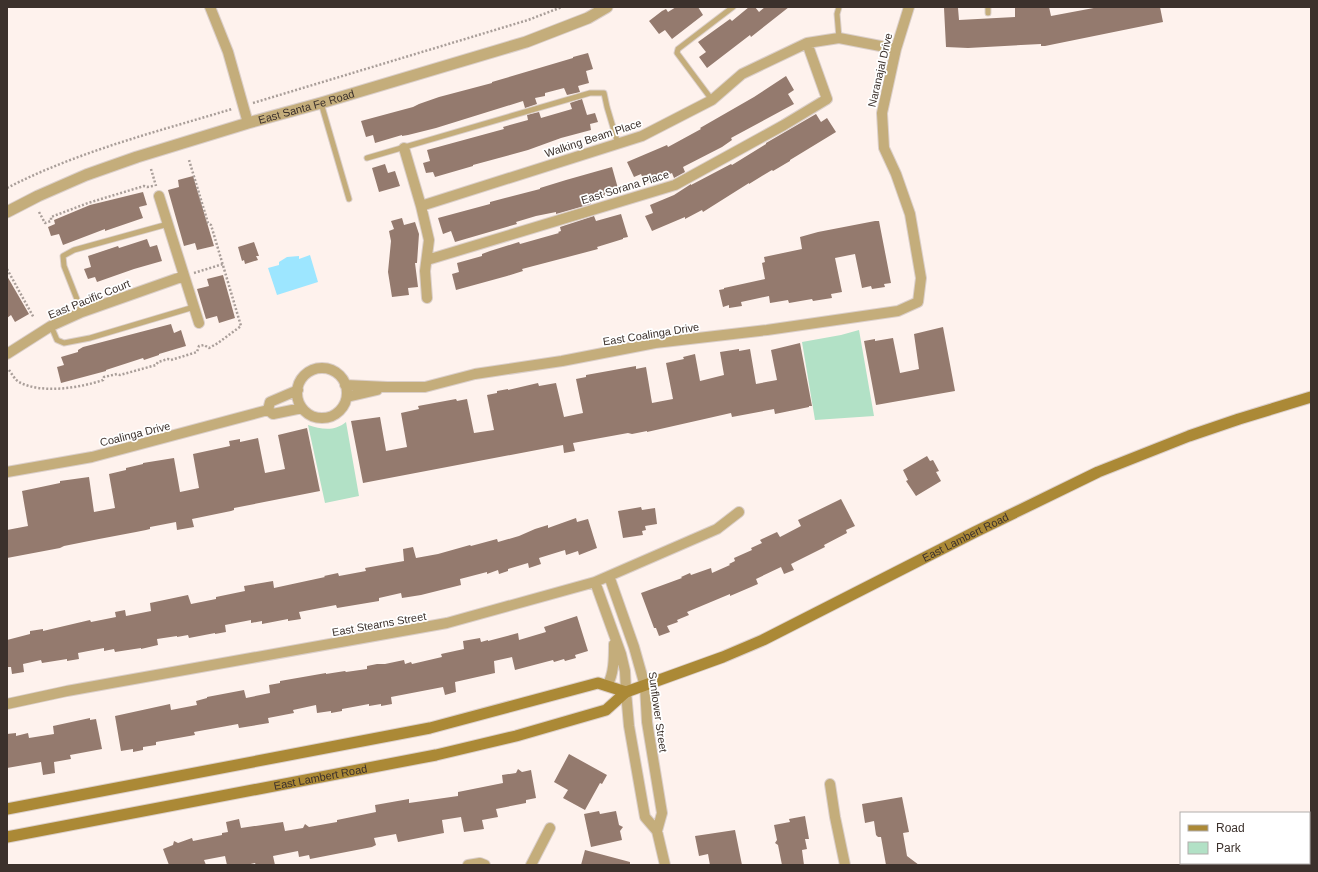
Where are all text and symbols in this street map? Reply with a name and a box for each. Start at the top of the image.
street label: Naranajal Drive [866,32,894,108]
street label: East Santa Fe Road [257,87,356,126]
street label: Walking Beam Place [543,117,643,159]
street label: East Sorana Place [580,168,670,206]
street label: East Pacific Court [46,277,132,321]
street label: East Coalinga Drive [602,320,700,348]
street label: Coalinga Drive [99,419,171,449]
street label: East Lambert Road [920,511,1010,564]
street label: East Stearns Street [331,610,427,638]
street label: Sunflower Street [646,671,670,753]
street label: East Lambert Road [273,762,368,792]
legend [1180,812,1310,864]
text: Road [1216,821,1245,835]
text: Park [1216,841,1242,855]

